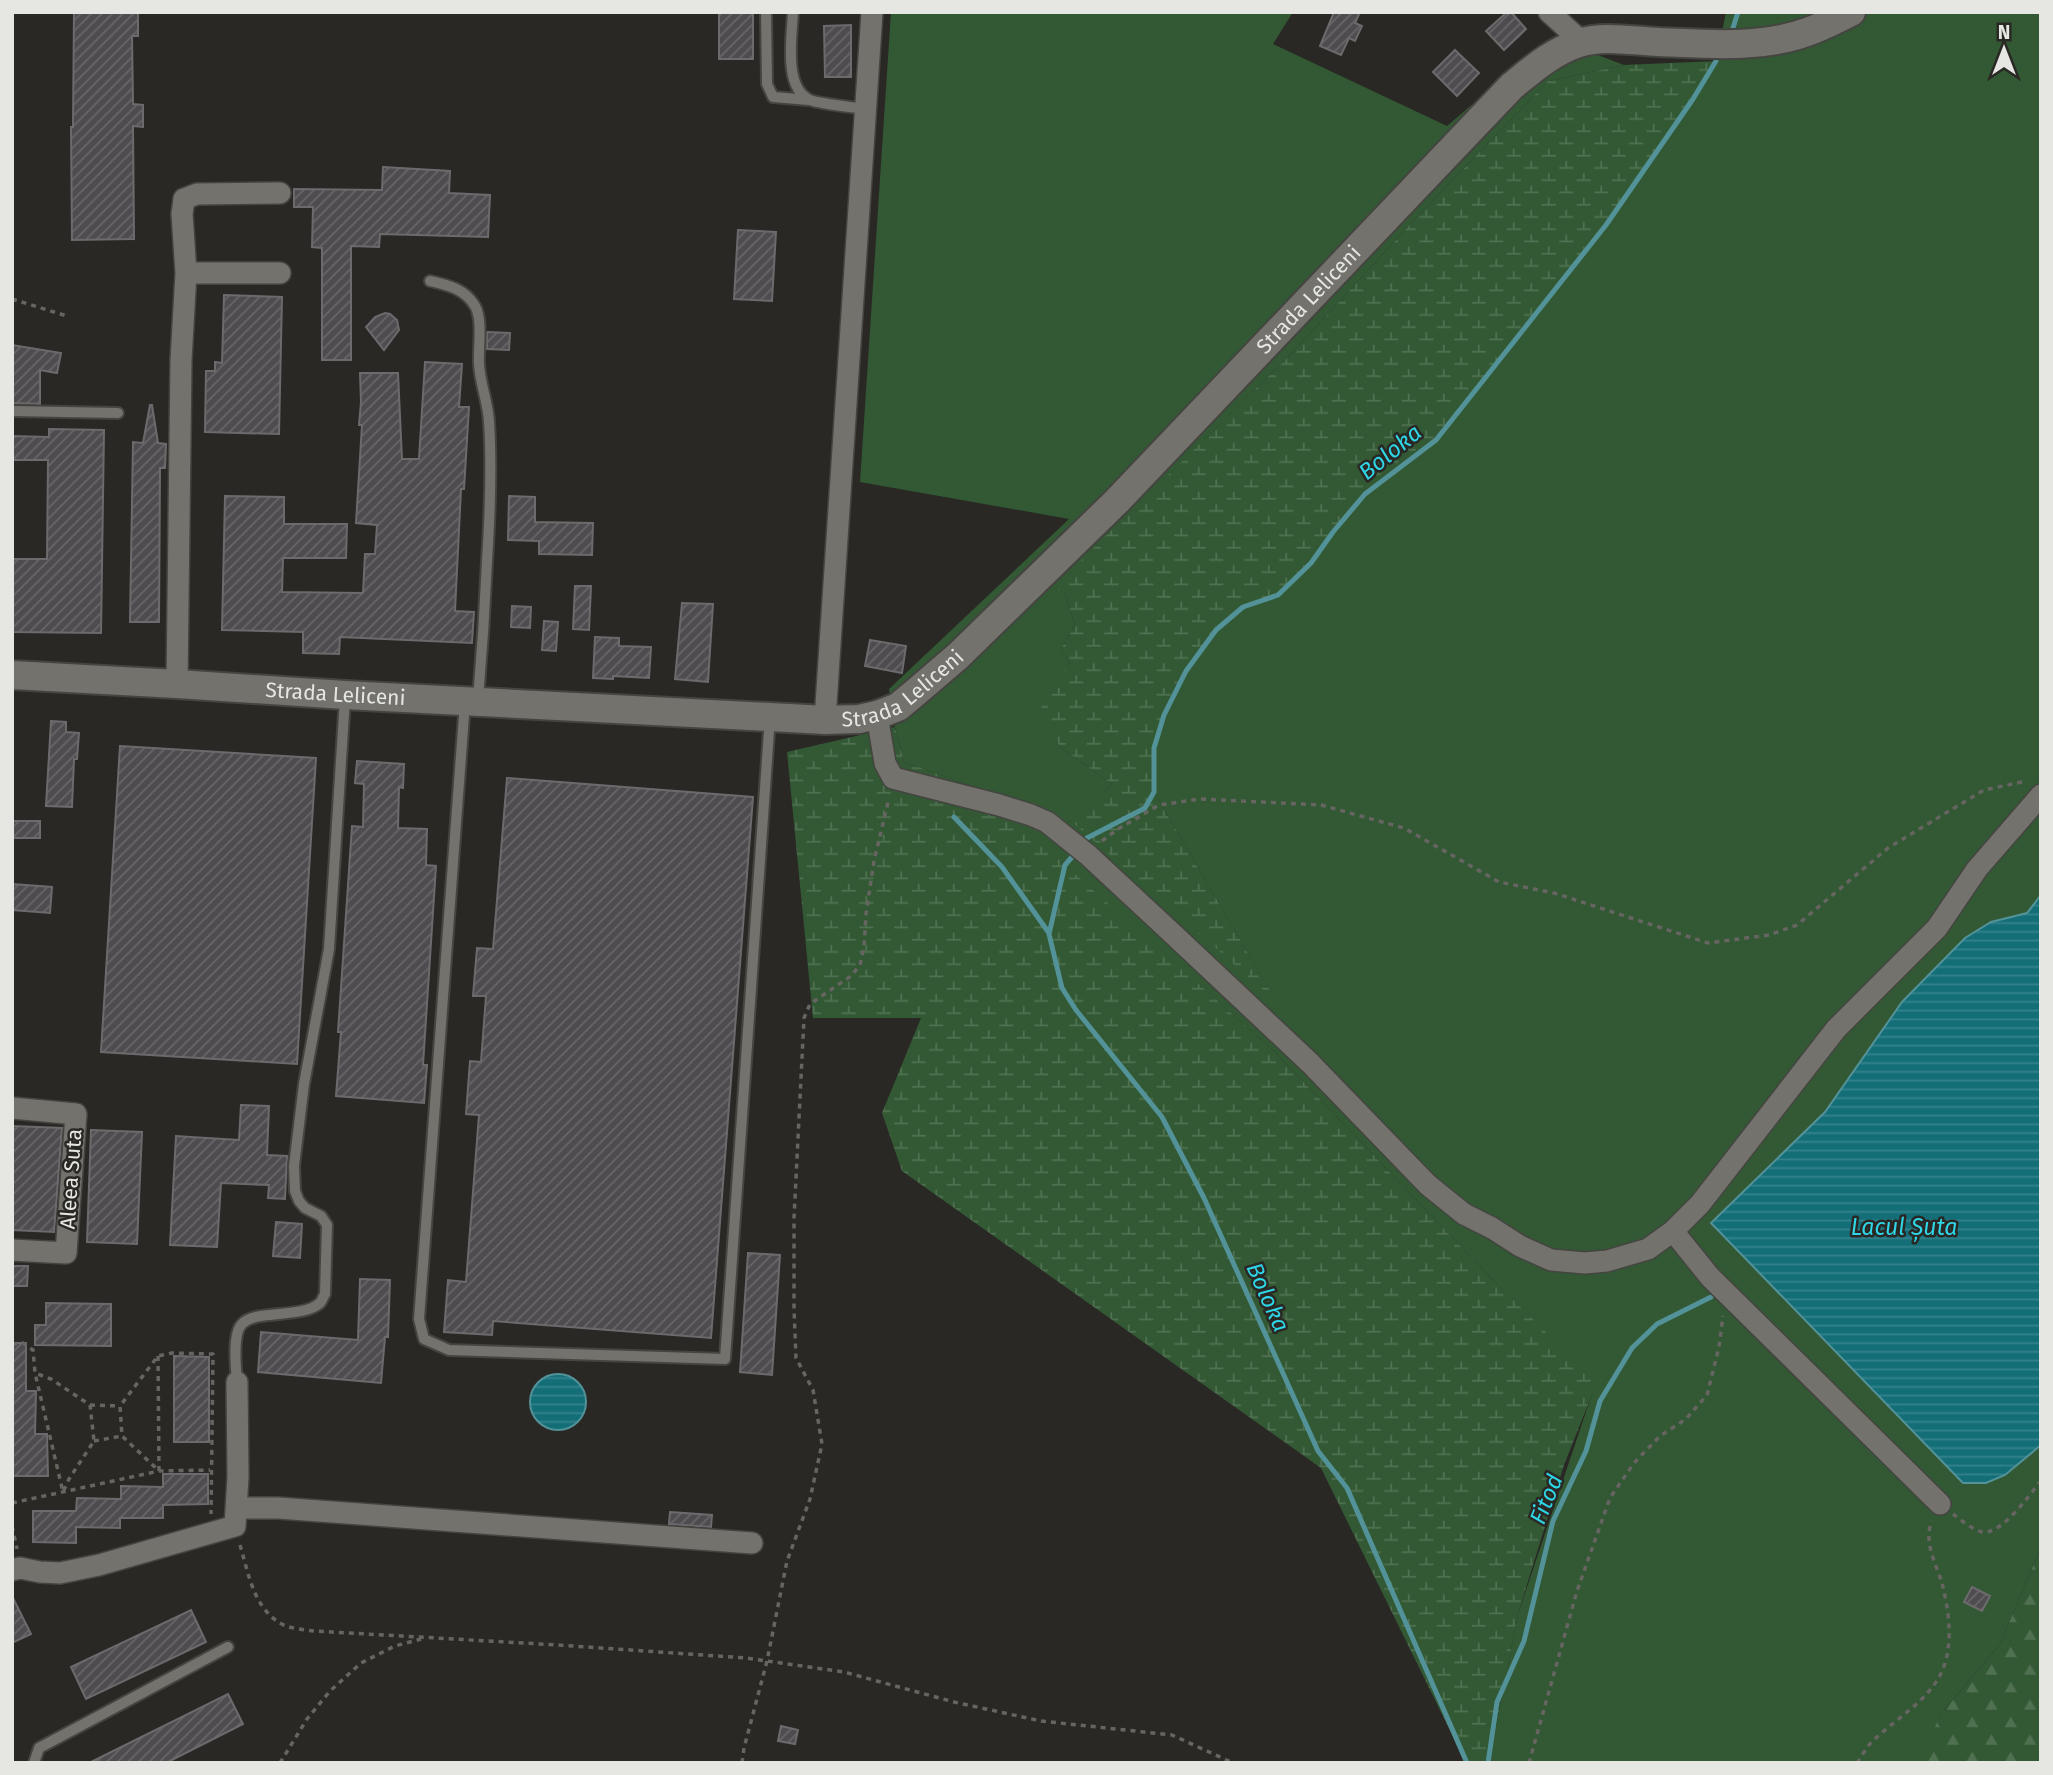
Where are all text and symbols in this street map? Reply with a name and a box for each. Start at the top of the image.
north arrow [1969,14,2039,84]
text: N [1998,21,2010,44]
street label: Strada Leliceni [1251,240,1366,359]
water label: Boloka [1353,418,1427,486]
street label: Strada Leliceni [841,644,969,733]
street label: Strada Leliceni [265,677,406,711]
street label: Aleea Suta [55,1128,87,1230]
water label: Lacul Șuta [1851,1213,1957,1242]
water label: Boloka [1240,1258,1296,1336]
water label: Fitod [1523,1470,1569,1528]

